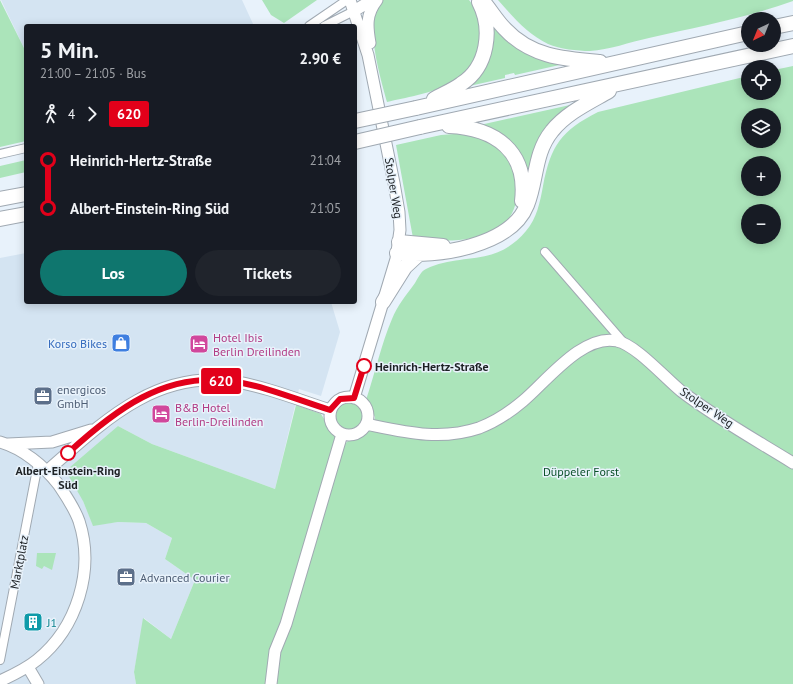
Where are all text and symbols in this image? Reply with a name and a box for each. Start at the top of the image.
north arrow [741,12,781,52]
map controls [741,12,781,244]
text: 5 Min. [40,36,99,64]
text: 2.90 € [299,49,341,68]
button: locate [741,60,781,100]
text: 21:00 – 21:05 · Bus [40,65,146,82]
icon: walk [40,103,62,125]
icon: forward [81,103,103,125]
text: 620 [117,105,141,123]
text: 4 [68,106,75,123]
button: layers [741,108,781,148]
text: Heinrich-Hertz-Straße [70,151,212,170]
text: 21:04 [310,152,341,169]
street label: Stolper Weg [382,156,406,220]
button: + [741,156,781,196]
text: Albert-Einstein-Ring Süd [70,199,229,218]
text: 21:05 [310,200,341,217]
button: − [741,204,781,244]
button: Los [40,250,187,296]
button: Tickets [195,250,341,296]
place label: Hotel Ibis Berlin Dreilinden [213,330,300,359]
shop icon: Korso Bikes [110,332,132,354]
hotel icon: Hotel Ibis Berlin Dreilinden [188,333,210,355]
place label: Korso Bikes [48,336,107,351]
marker: Heinrich-Hertz-Straße [356,358,372,374]
place label: Heinrich-Hertz-Straße [375,359,489,374]
line badge: 620 [198,368,244,394]
text: 620 [209,372,233,390]
place label: energicos GmbH [57,382,106,411]
street label: Stolper Weg [677,384,737,430]
office icon: energicos GmbH [32,385,54,407]
place label: B&B Hotel Berlin-Dreilinden [175,400,263,429]
hotel icon: B&B Hotel Berlin-Dreilinden [150,403,172,425]
marker: Albert-Einstein-Ring Süd [60,445,76,461]
place label: Albert-Einstein-Ring Süd [15,463,121,492]
park label: Düppeler Forst [543,464,619,479]
street label: Marktplatz [6,534,32,590]
office icon: Advanced Courier [115,566,137,588]
place label: Advanced Courier [140,570,229,585]
building icon: J1 [22,611,44,633]
place label: J1 [46,615,57,630]

